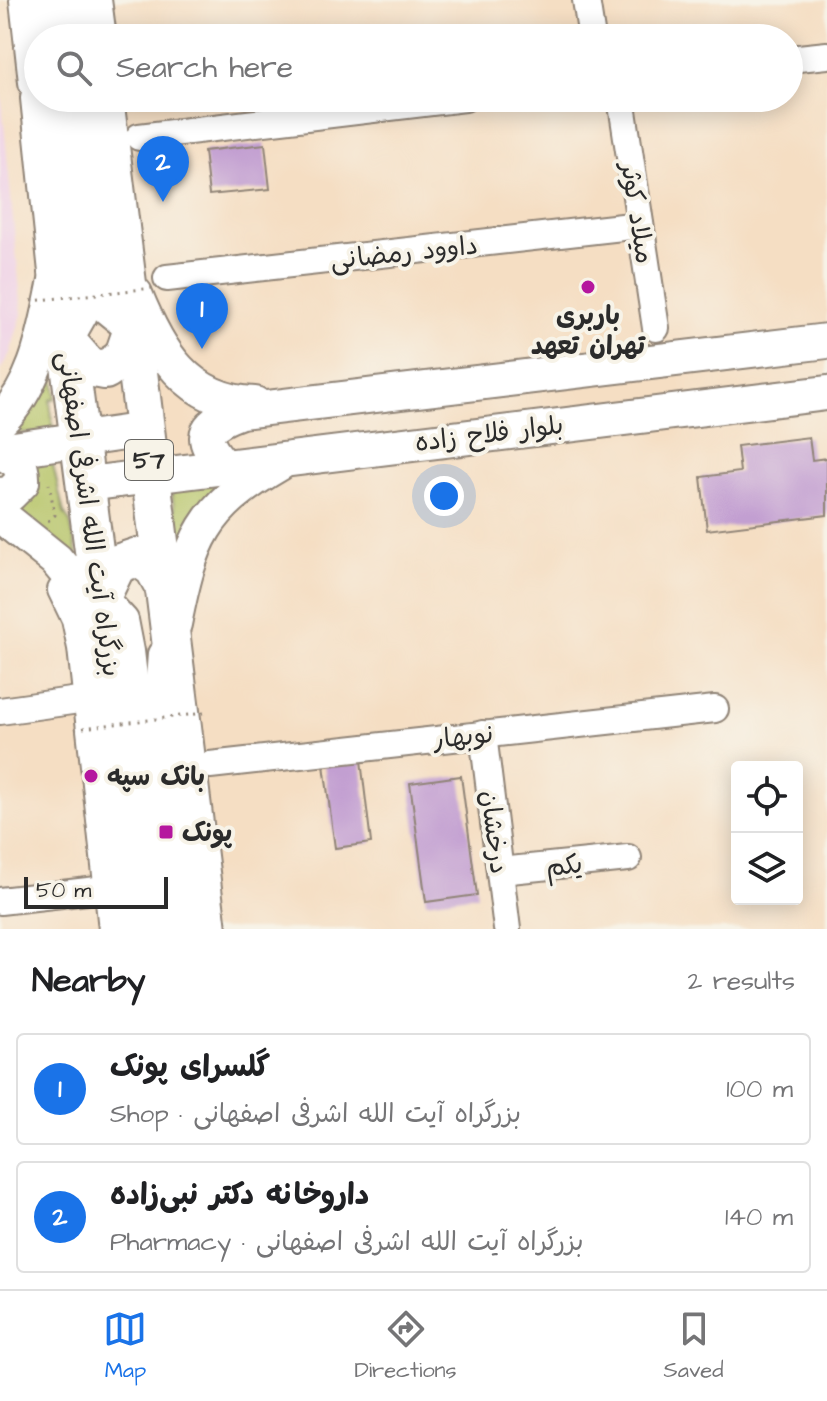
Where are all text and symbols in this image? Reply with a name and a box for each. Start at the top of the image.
search box [24,24,803,112]
icon: search [52,46,96,90]
text: Search here [116,47,293,89]
pin: 2 [137,136,189,202]
street label: میلاد کوثر [611,158,663,266]
street label: داوود رمضانی [328,227,480,279]
marker: باربری تهران تعهد [579,278,597,296]
pin: 1 [176,283,228,349]
place label: باربری تهران تعهد [531,298,646,364]
street label: بزرگراه آیت الله اشرفی اصفهانی [48,349,130,679]
street label: بلوار فلاح زاده [413,407,566,461]
road number: 57 [125,440,173,480]
your location [424,476,464,516]
street label: نوبهار [430,716,495,758]
place label: بانک سپه [107,759,205,795]
map controls [731,761,803,905]
button: locate [731,761,803,833]
marker: بانک سپه [82,767,100,785]
street label: درخشان [471,788,517,876]
place label: پونک [182,815,233,851]
marker: پونک [157,823,175,841]
button: layers [731,833,803,905]
street label: یکم [544,846,584,887]
scale bar [24,873,168,909]
text: 50 m [36,875,91,906]
text: Nearby [32,957,146,1005]
text: 2 results [687,963,795,999]
text: گلسرای پونک [110,1046,270,1088]
text: 1 [58,1071,62,1107]
text: 100 m [726,1071,793,1107]
text: Shop · بزرگراه آیت الله اشرفی اصفهانی [110,1096,521,1132]
text: داروخانه دکتر نبی‌زاده [110,1174,369,1216]
text: 2 [53,1199,67,1235]
text: 140 m [725,1199,793,1235]
text: Pharmacy · بزرگراه آیت الله اشرفی اصفهانی [110,1224,584,1260]
tab: Map [103,1307,147,1386]
tab: Directions [354,1307,457,1386]
tab: Saved [664,1307,724,1386]

